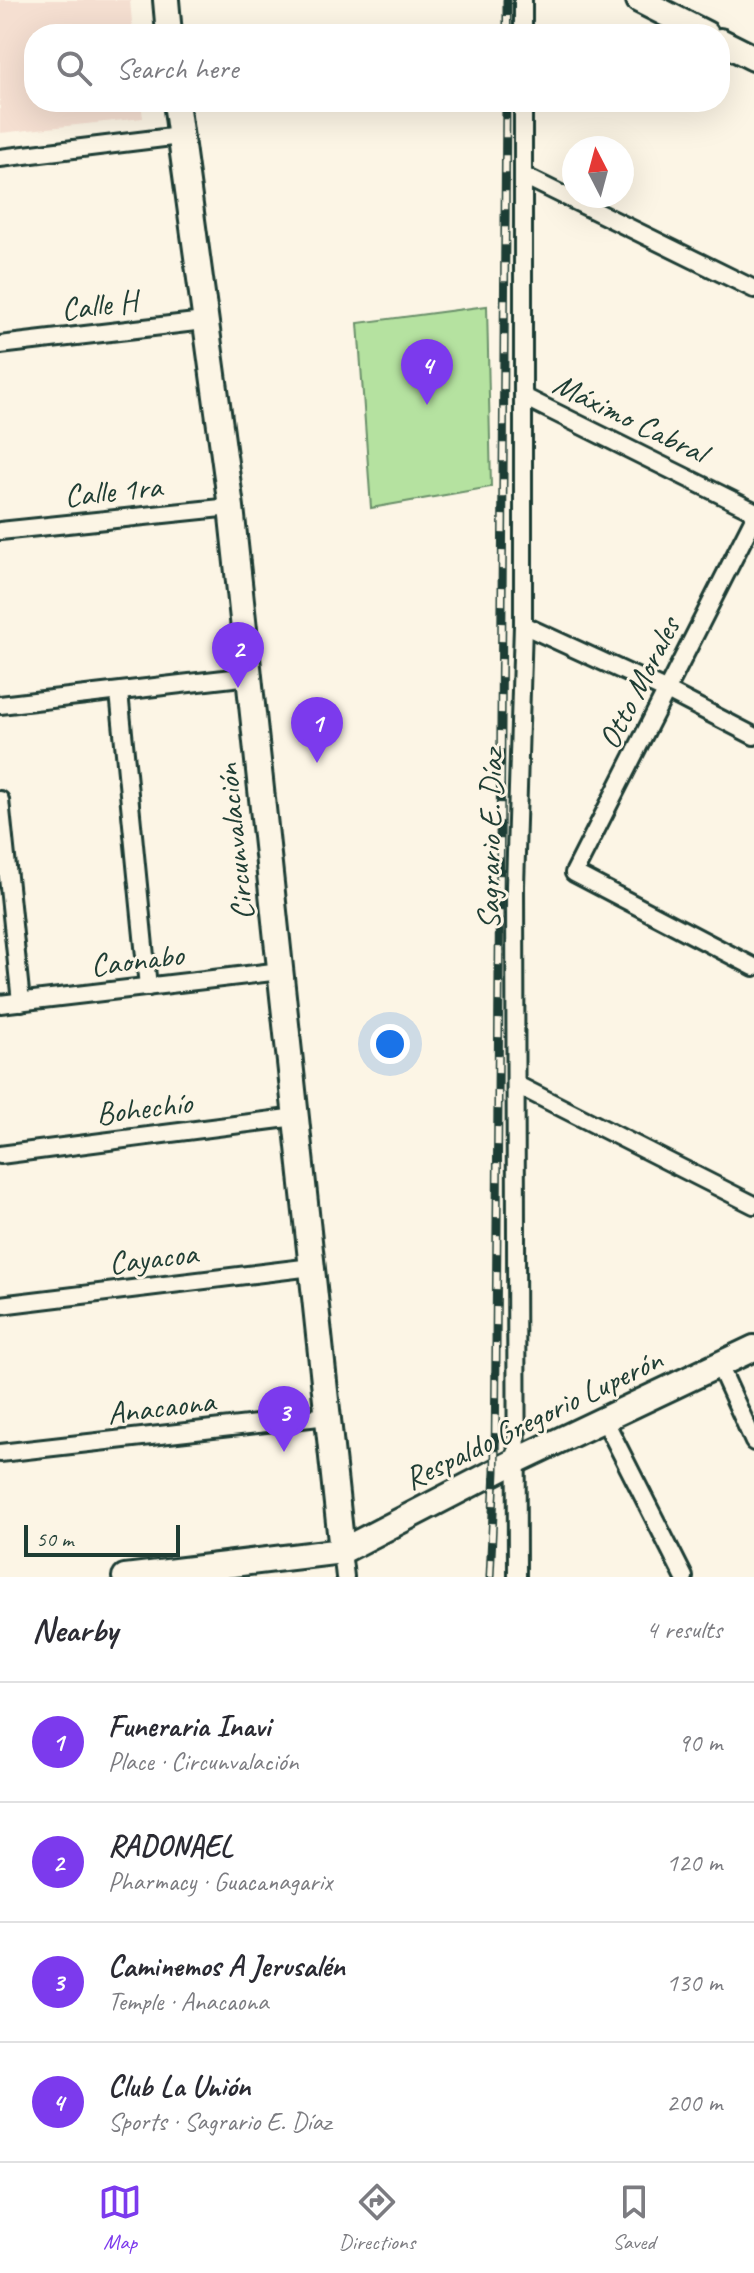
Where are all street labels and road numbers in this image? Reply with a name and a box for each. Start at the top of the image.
street label: Calle H [59,279,144,330]
street label: Máximo Cabral [546,363,719,475]
street label: Calle 1ra [62,465,166,516]
street label: Otto Morales [588,608,691,756]
street label: Sagrario E. Díaz [468,744,512,930]
street label: Circunvalación [206,760,264,922]
street label: Caonabo [88,934,187,986]
street label: Bohechío [94,1082,196,1134]
street label: Cayacoa [106,1232,202,1284]
street label: Respaldo Gregorio Luperón [397,1338,670,1499]
street label: Anacaona [105,1380,219,1434]

